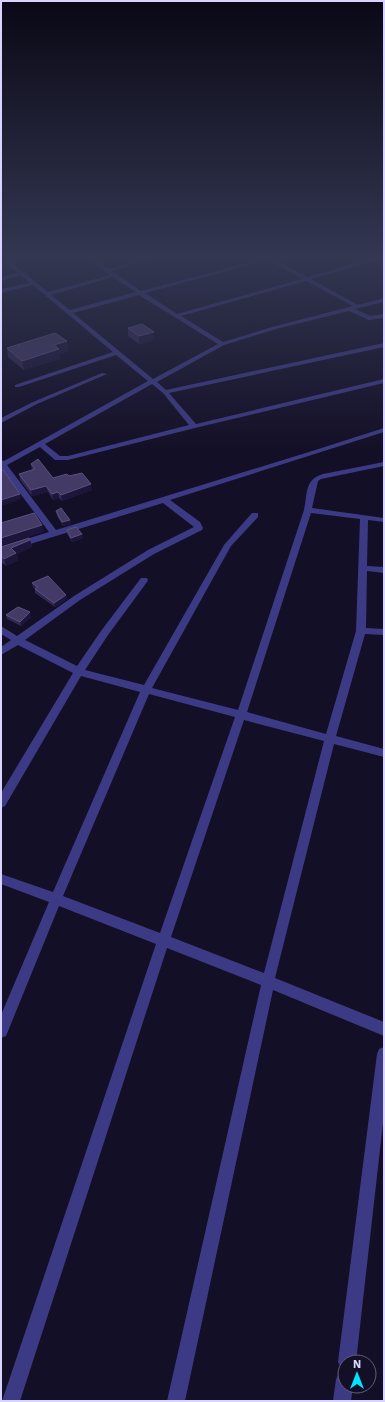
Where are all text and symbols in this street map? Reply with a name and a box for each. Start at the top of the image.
north arrow [337,1354,377,1394]
text: N [353,1358,361,1371]

